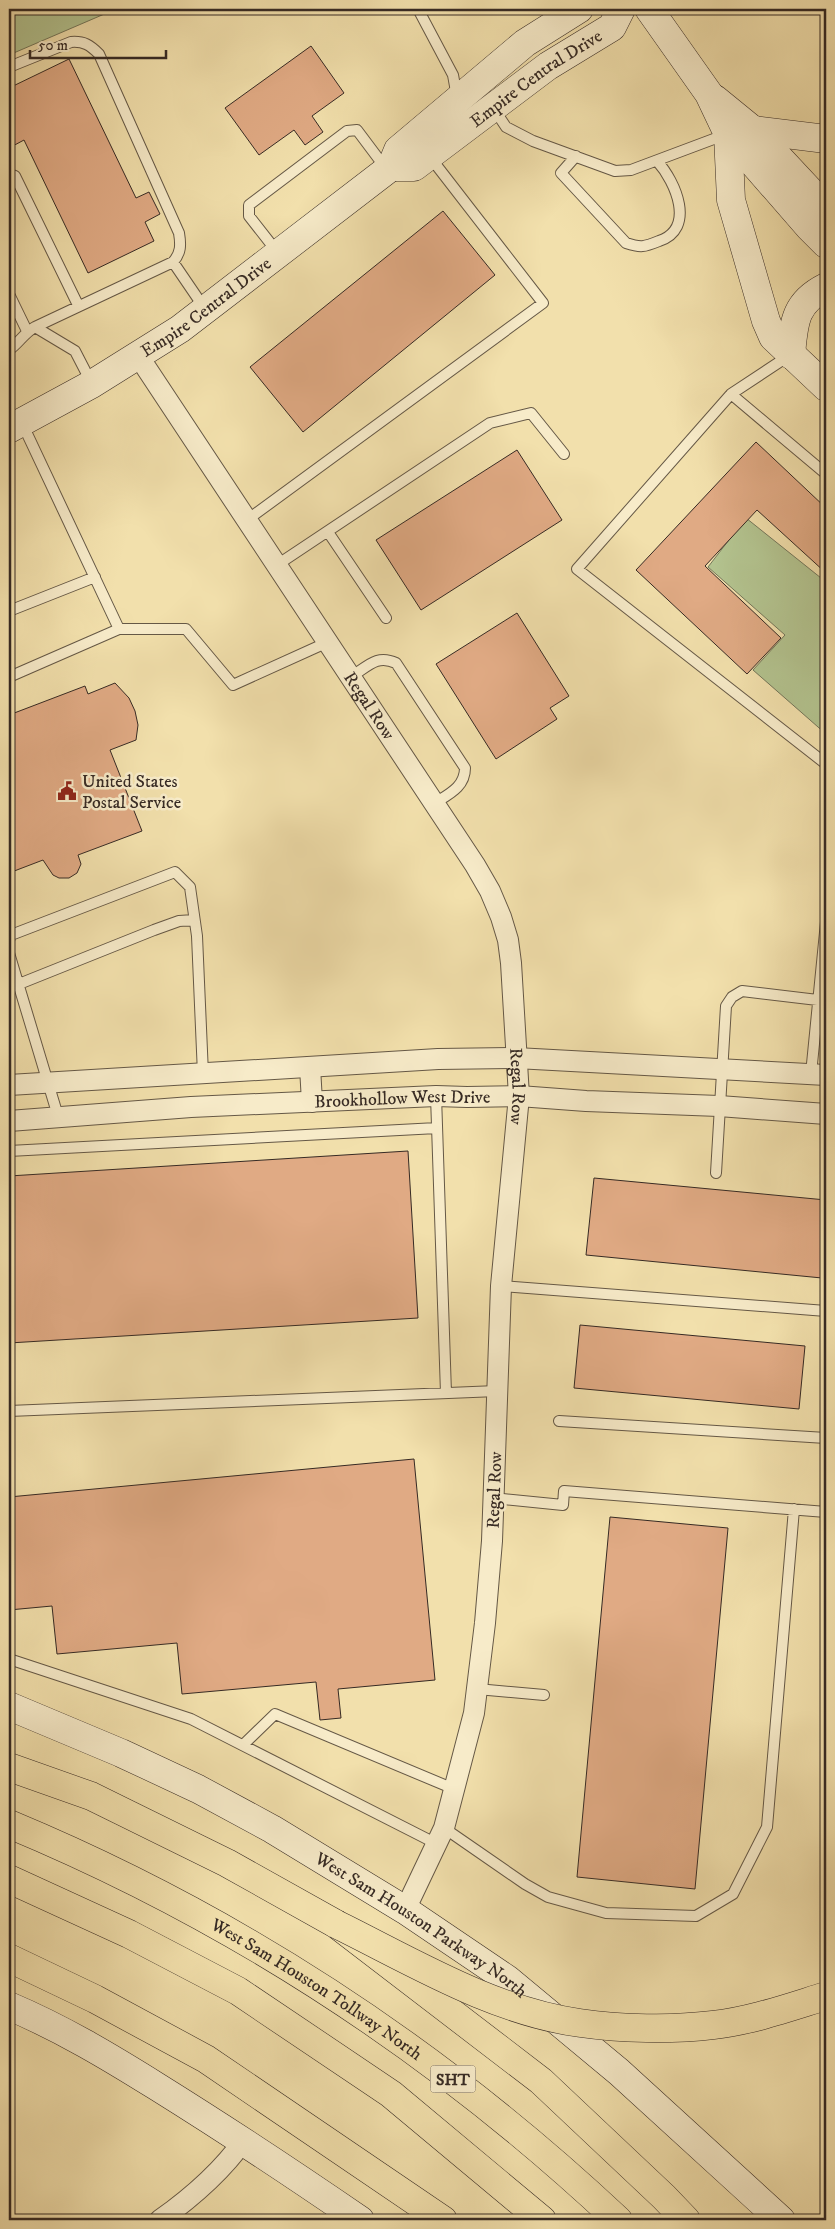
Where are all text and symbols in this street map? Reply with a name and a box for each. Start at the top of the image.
street label: Empire Central Drive [466,26,607,133]
scale bar [30,28,166,60]
text: 50 m [38,36,68,55]
street label: Empire Central Drive [137,253,276,363]
street label: Regal Row [338,668,400,745]
place label: United States Postal Service [82,771,181,814]
public building icon: United States Postal Service [56,780,78,802]
street label: Regal Row [504,1047,529,1126]
street label: Brookhollow West Drive [314,1086,491,1113]
street label: Regal Row [483,1451,507,1529]
street label: West Sam Houston Parkway North [310,1847,532,2003]
street label: West Sam Houston Tollway North [206,1914,427,2066]
road number: SHT [430,2066,476,2092]

